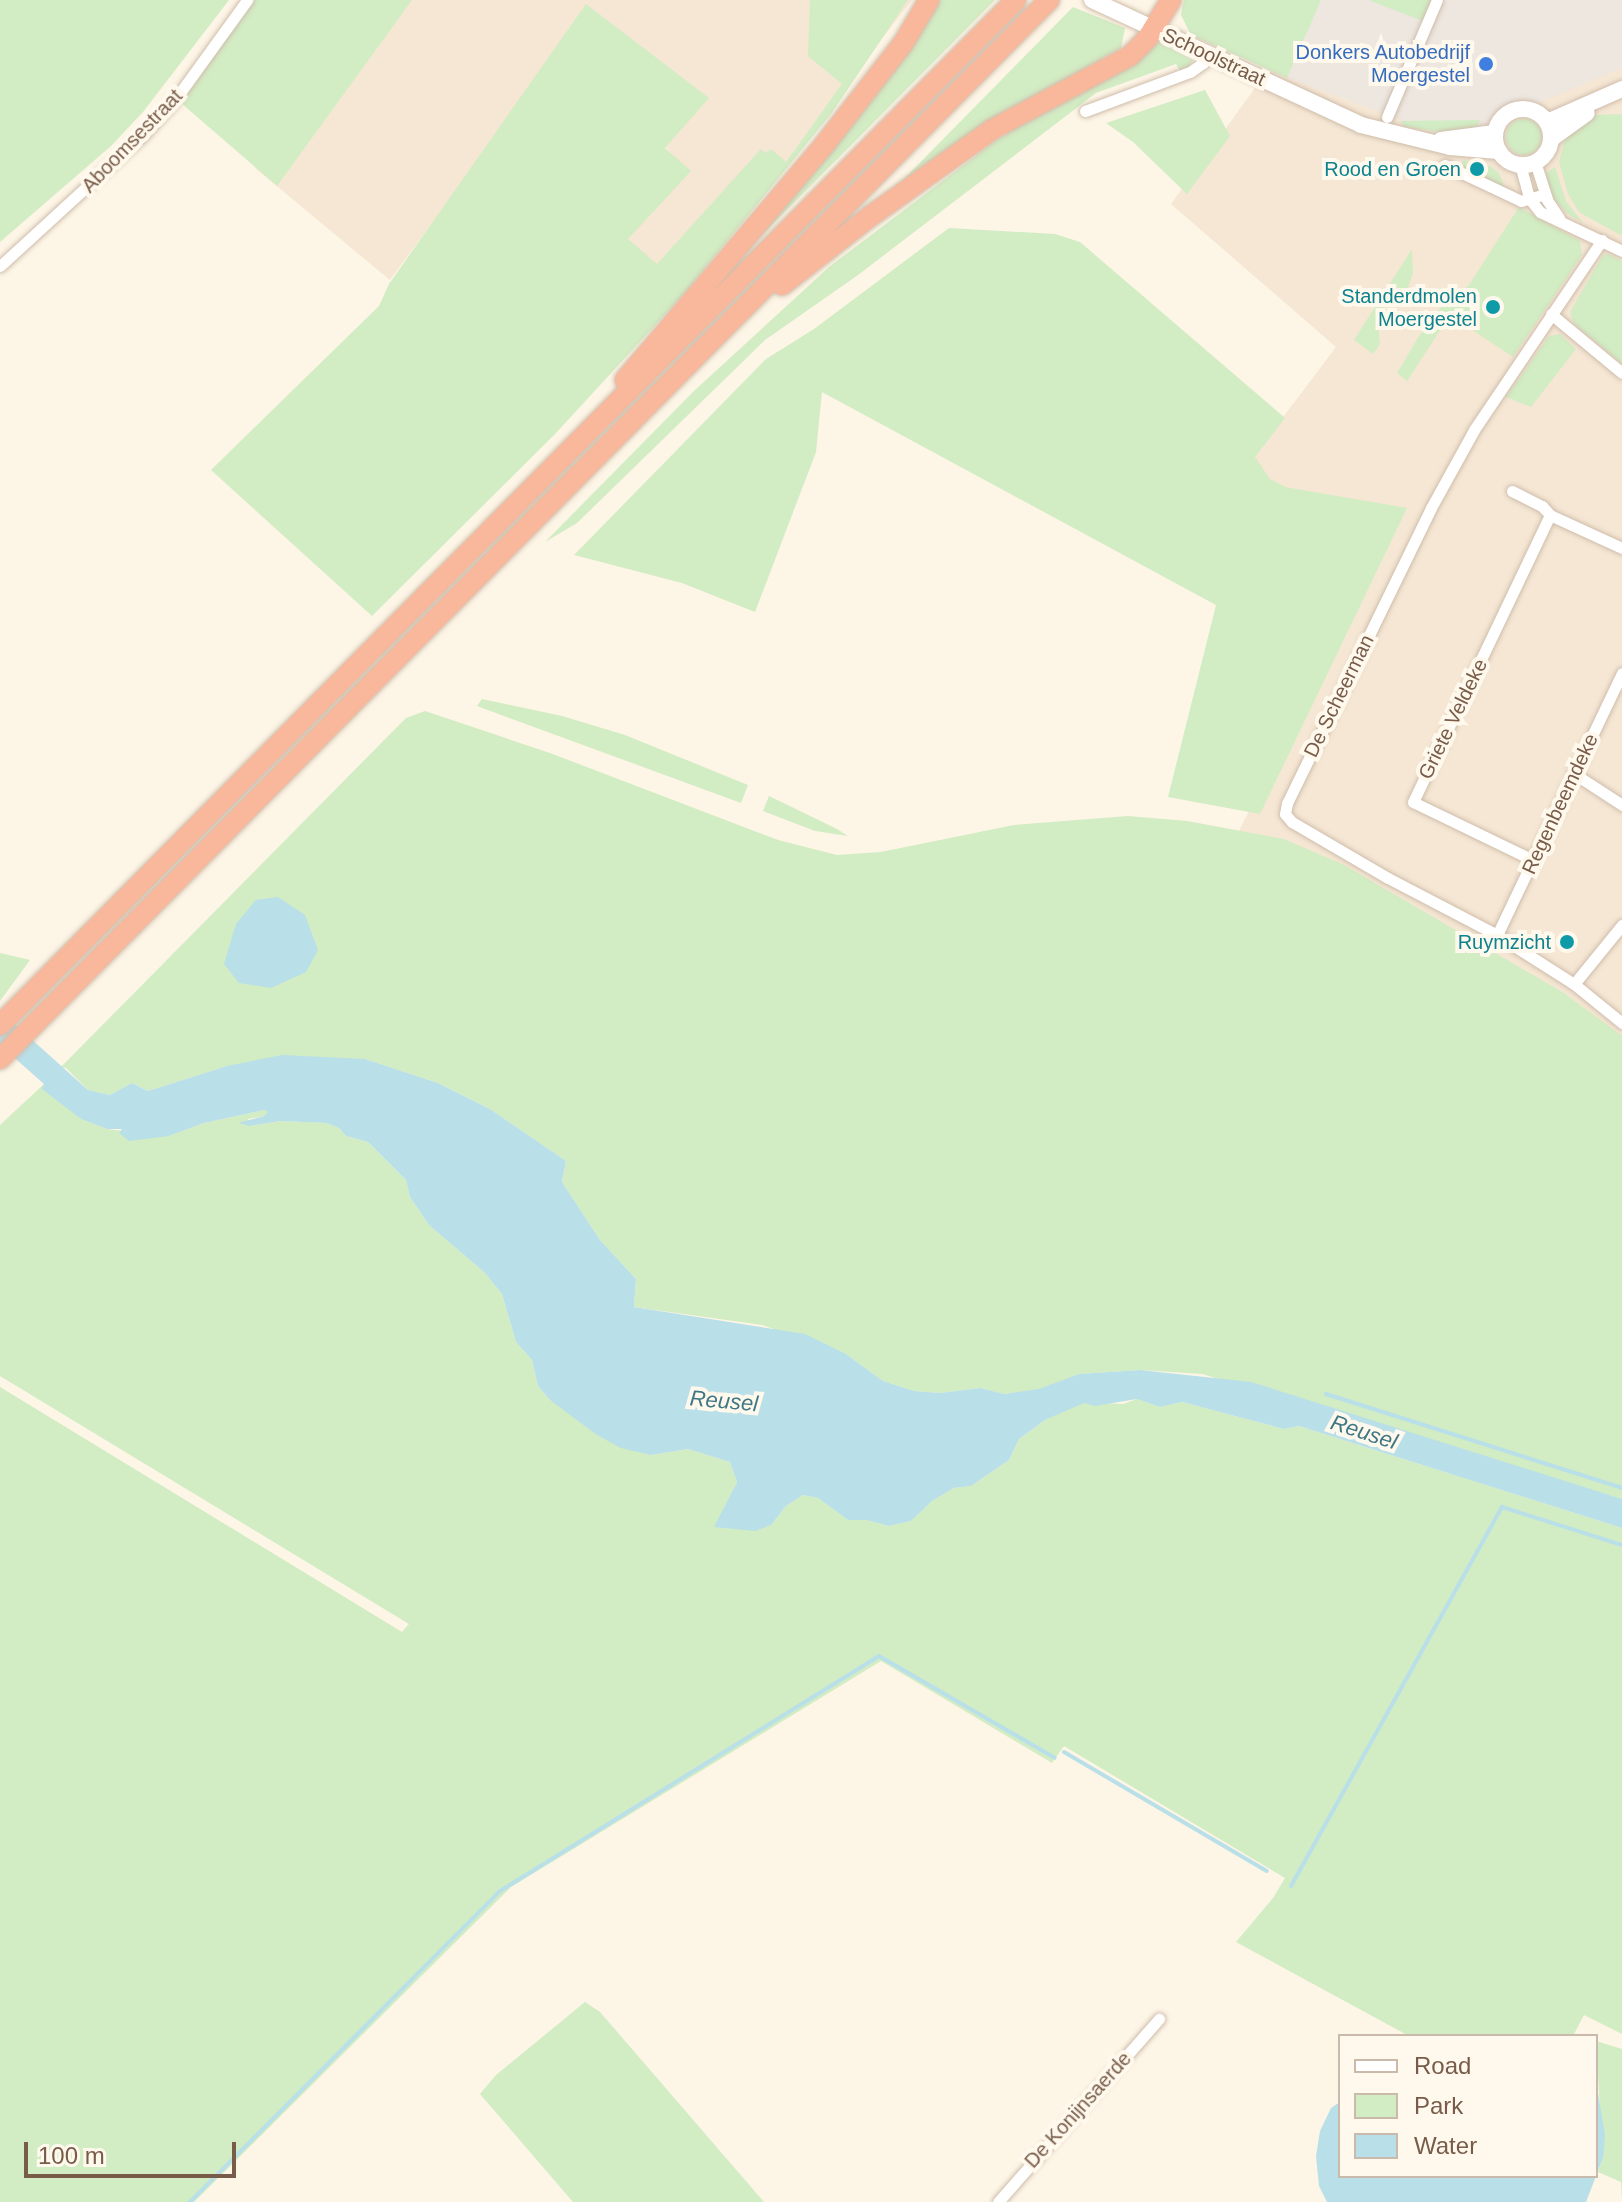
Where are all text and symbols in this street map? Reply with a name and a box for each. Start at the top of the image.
street label: Schoolstraat [1159,23,1269,91]
place label: Donkers Autobedrijf Moergestel [1294,40,1470,87]
marker: Donkers Autobedrijf Moergestel [1477,55,1495,73]
street label: Aboomsestraat [77,84,187,198]
place label: Rood en Groen [1324,157,1461,181]
marker: Rood en Groen [1468,160,1486,178]
place label: Standerdmolen Moergestel [1341,284,1477,331]
marker: Standerdmolen Moergestel [1484,298,1502,316]
street label: De Scheerman [1299,631,1379,761]
street label: Griete Veldeke [1413,655,1493,783]
street label: Regenbeemdeke [1517,730,1603,878]
place label: Ruymzicht [1458,930,1551,954]
marker: Ruymzicht [1558,933,1576,951]
water label: Reusel [689,1385,759,1417]
water label: Reusel [1327,1409,1401,1455]
legend [1338,2034,1598,2178]
street label: De Konijnsaerde [1020,2047,1136,2173]
text: Road [1414,2052,1471,2079]
text: Park [1414,2092,1463,2119]
scale bar [28,2126,240,2176]
text: Water [1414,2132,1477,2159]
text: 100 m [38,2142,105,2169]

